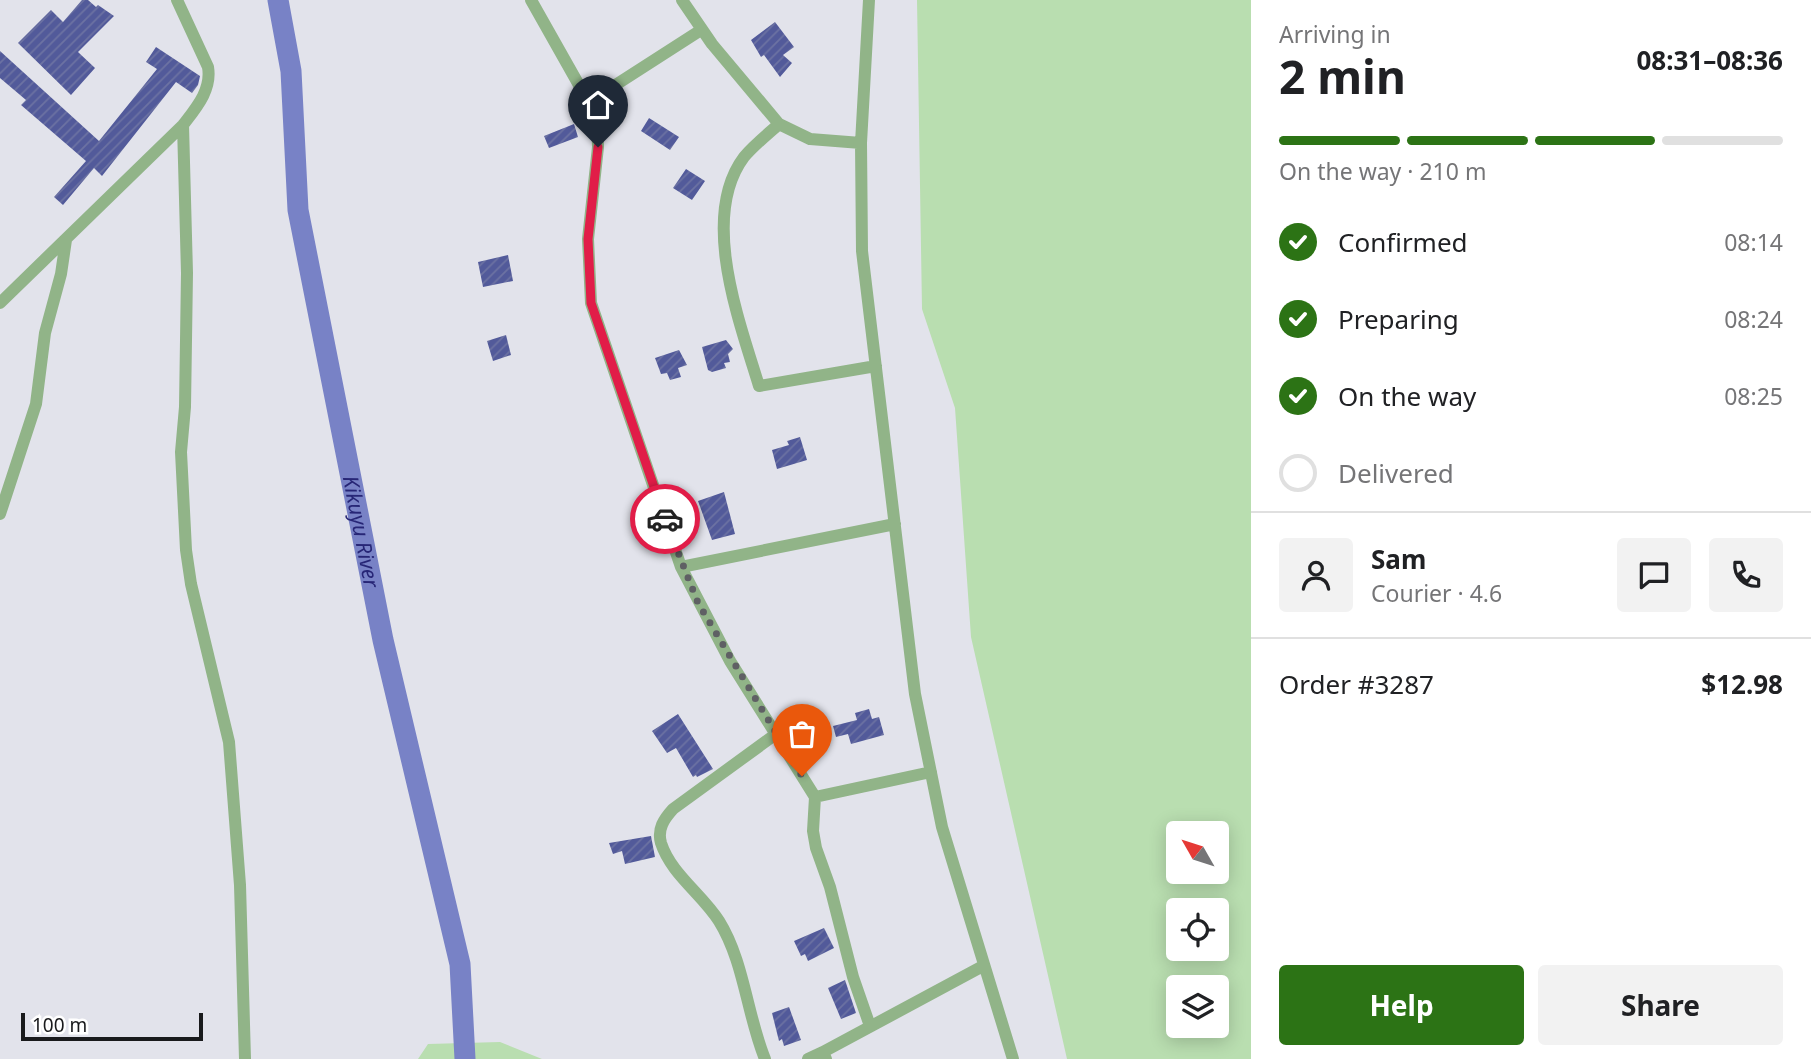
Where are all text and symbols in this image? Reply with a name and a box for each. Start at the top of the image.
text: Arriving in [1279,18,1391,50]
text: 08:31–08:36 [1636,42,1783,78]
text: 2 min [1279,45,1406,107]
pin [568,75,628,147]
icon: home [579,86,617,124]
text: On the way · 210 m [1279,155,1486,187]
icon: check [1279,223,1317,261]
text: Confirmed [1338,224,1468,260]
text: 08:14 [1724,226,1783,258]
icon: check [1279,300,1317,338]
text: Preparing [1338,301,1459,337]
text: 08:24 [1724,303,1783,335]
icon: check [1279,377,1317,415]
text: On the way [1338,378,1476,414]
text: 08:25 [1724,380,1783,412]
text: Delivered [1338,455,1454,491]
water label: Kikuyu River [337,473,387,591]
courier [630,484,700,554]
icon: car [646,500,684,538]
button: person [1279,538,1353,612]
button: chat [1617,538,1691,612]
button: phone [1709,538,1783,612]
text: Sam [1371,541,1426,577]
text: Courier · 4.6 [1371,577,1502,609]
text: Order #3287 [1279,666,1434,702]
text: $12.98 [1701,666,1783,702]
pin [772,704,832,776]
icon: bag [783,715,821,753]
north arrow [1166,821,1228,884]
map controls [1166,821,1229,1038]
button: locate [1166,898,1229,961]
button: Help [1279,965,1524,1045]
button: Share [1538,965,1783,1045]
button: layers [1166,975,1229,1038]
scale bar [21,1010,203,1042]
text: 100 m [32,1012,87,1038]

